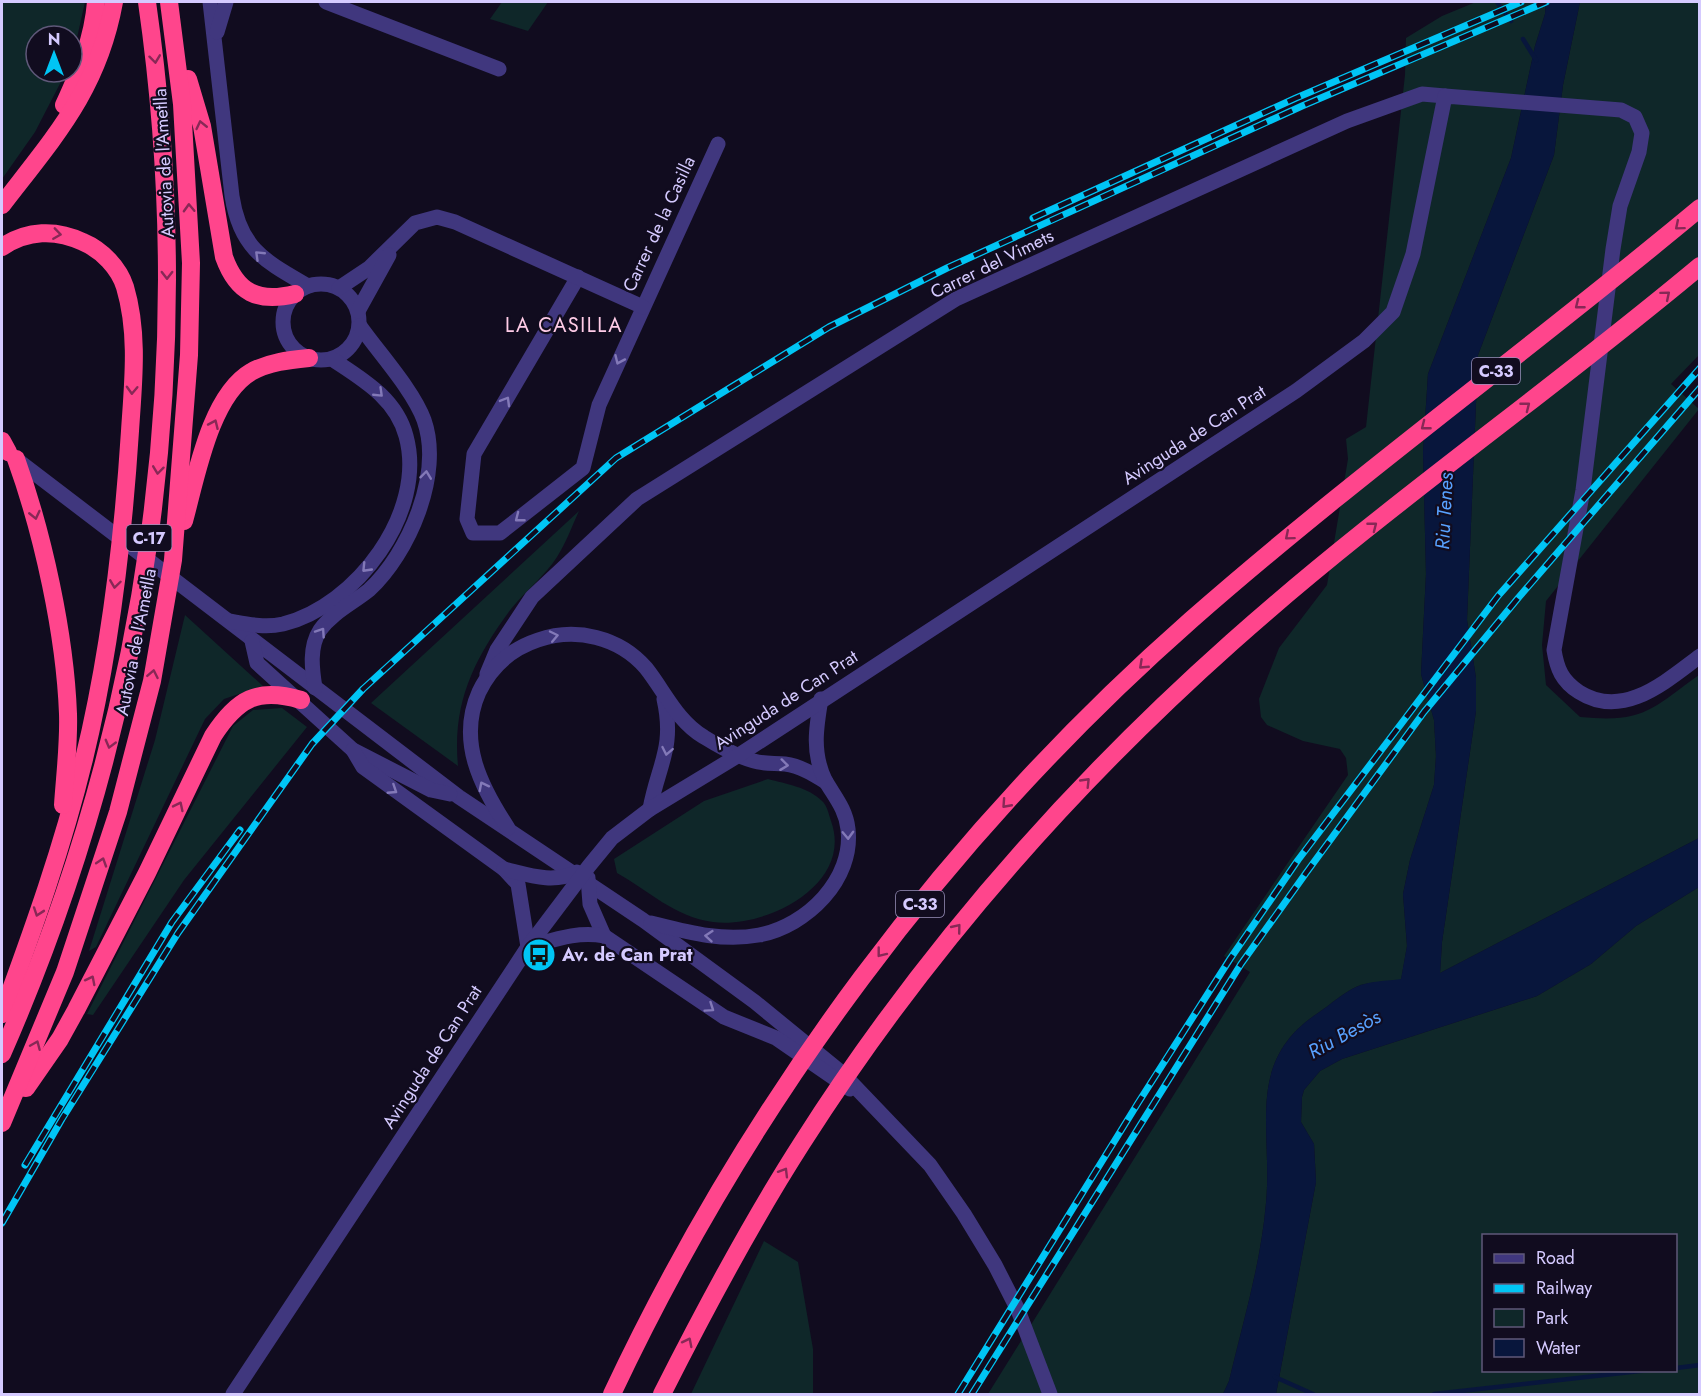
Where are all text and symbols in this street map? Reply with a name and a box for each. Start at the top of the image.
north arrow [24,24,84,84]
text: N [48,28,60,51]
one-way arrow [148,55,160,64]
street label: Autovia de l'Ametlla [147,88,181,238]
one-way arrow [195,120,208,130]
street label: Carrer de la Casilla [616,152,702,296]
one-way arrow [182,204,195,213]
one-way arrow [1675,218,1686,229]
street label: Carrer del Vimets [926,223,1058,305]
one-way arrow [52,228,62,240]
one-way arrow [256,251,266,262]
one-way arrow [161,270,173,279]
one-way arrow [1659,291,1670,302]
one-way arrow [1574,298,1585,309]
district label: LA CASILLA [505,311,623,340]
one-way arrow [614,354,626,365]
road number: C-33 [1472,358,1520,384]
street label: Avinguda de Can Prat [1117,378,1271,491]
one-way arrow [126,385,138,394]
one-way arrow [372,386,383,397]
one-way arrow [498,396,510,407]
one-way arrow [1520,402,1531,413]
one-way arrow [206,419,218,430]
one-way arrow [1421,419,1432,430]
one-way arrow [152,465,164,474]
one-way arrow [420,471,432,480]
water label: Riu Tenes [1428,472,1461,550]
one-way arrow [28,509,41,519]
one-way arrow [515,511,526,522]
one-way arrow [1366,522,1377,533]
road number: C-17 [126,525,172,551]
one-way arrow [1285,529,1296,540]
one-way arrow [362,561,373,571]
street label: Autovia de l'Ametlla [109,566,163,718]
one-way arrow [109,579,121,589]
one-way arrow [314,627,325,638]
one-way arrow [548,630,558,643]
street label: Avinguda de Can Prat [709,643,863,756]
one-way arrow [1139,658,1150,669]
one-way arrow [146,669,159,679]
one-way arrow [104,739,117,749]
one-way arrow [661,747,673,756]
one-way arrow [779,758,789,771]
one-way arrow [1079,779,1090,790]
one-way arrow [479,781,490,792]
one-way arrow [387,783,398,794]
one-way arrow [1002,797,1013,808]
one-way arrow [172,802,183,813]
one-way arrow [841,831,854,840]
one-way arrow [95,857,107,868]
road number: C-33 [896,891,944,917]
one-way arrow [33,906,46,917]
one-way arrow [950,924,961,935]
one-way arrow [705,930,714,943]
bus stop icon: Av. de Can Prat [521,937,557,973]
place label: Av. de Can Prat [561,942,693,968]
one-way arrow [877,946,888,957]
one-way arrow [84,976,96,987]
street label: Avinguda de Can Prat [376,980,489,1134]
one-way arrow [703,1001,714,1012]
water label: Riu Besòs [1303,1002,1386,1066]
one-way arrow [29,1041,41,1052]
one-way arrow [776,1168,788,1179]
legend [1482,1234,1677,1372]
text: Road [1536,1245,1575,1271]
text: Railway [1536,1275,1592,1301]
text: Park [1536,1305,1568,1331]
text: Water [1536,1335,1581,1361]
one-way arrow [681,1338,692,1349]

